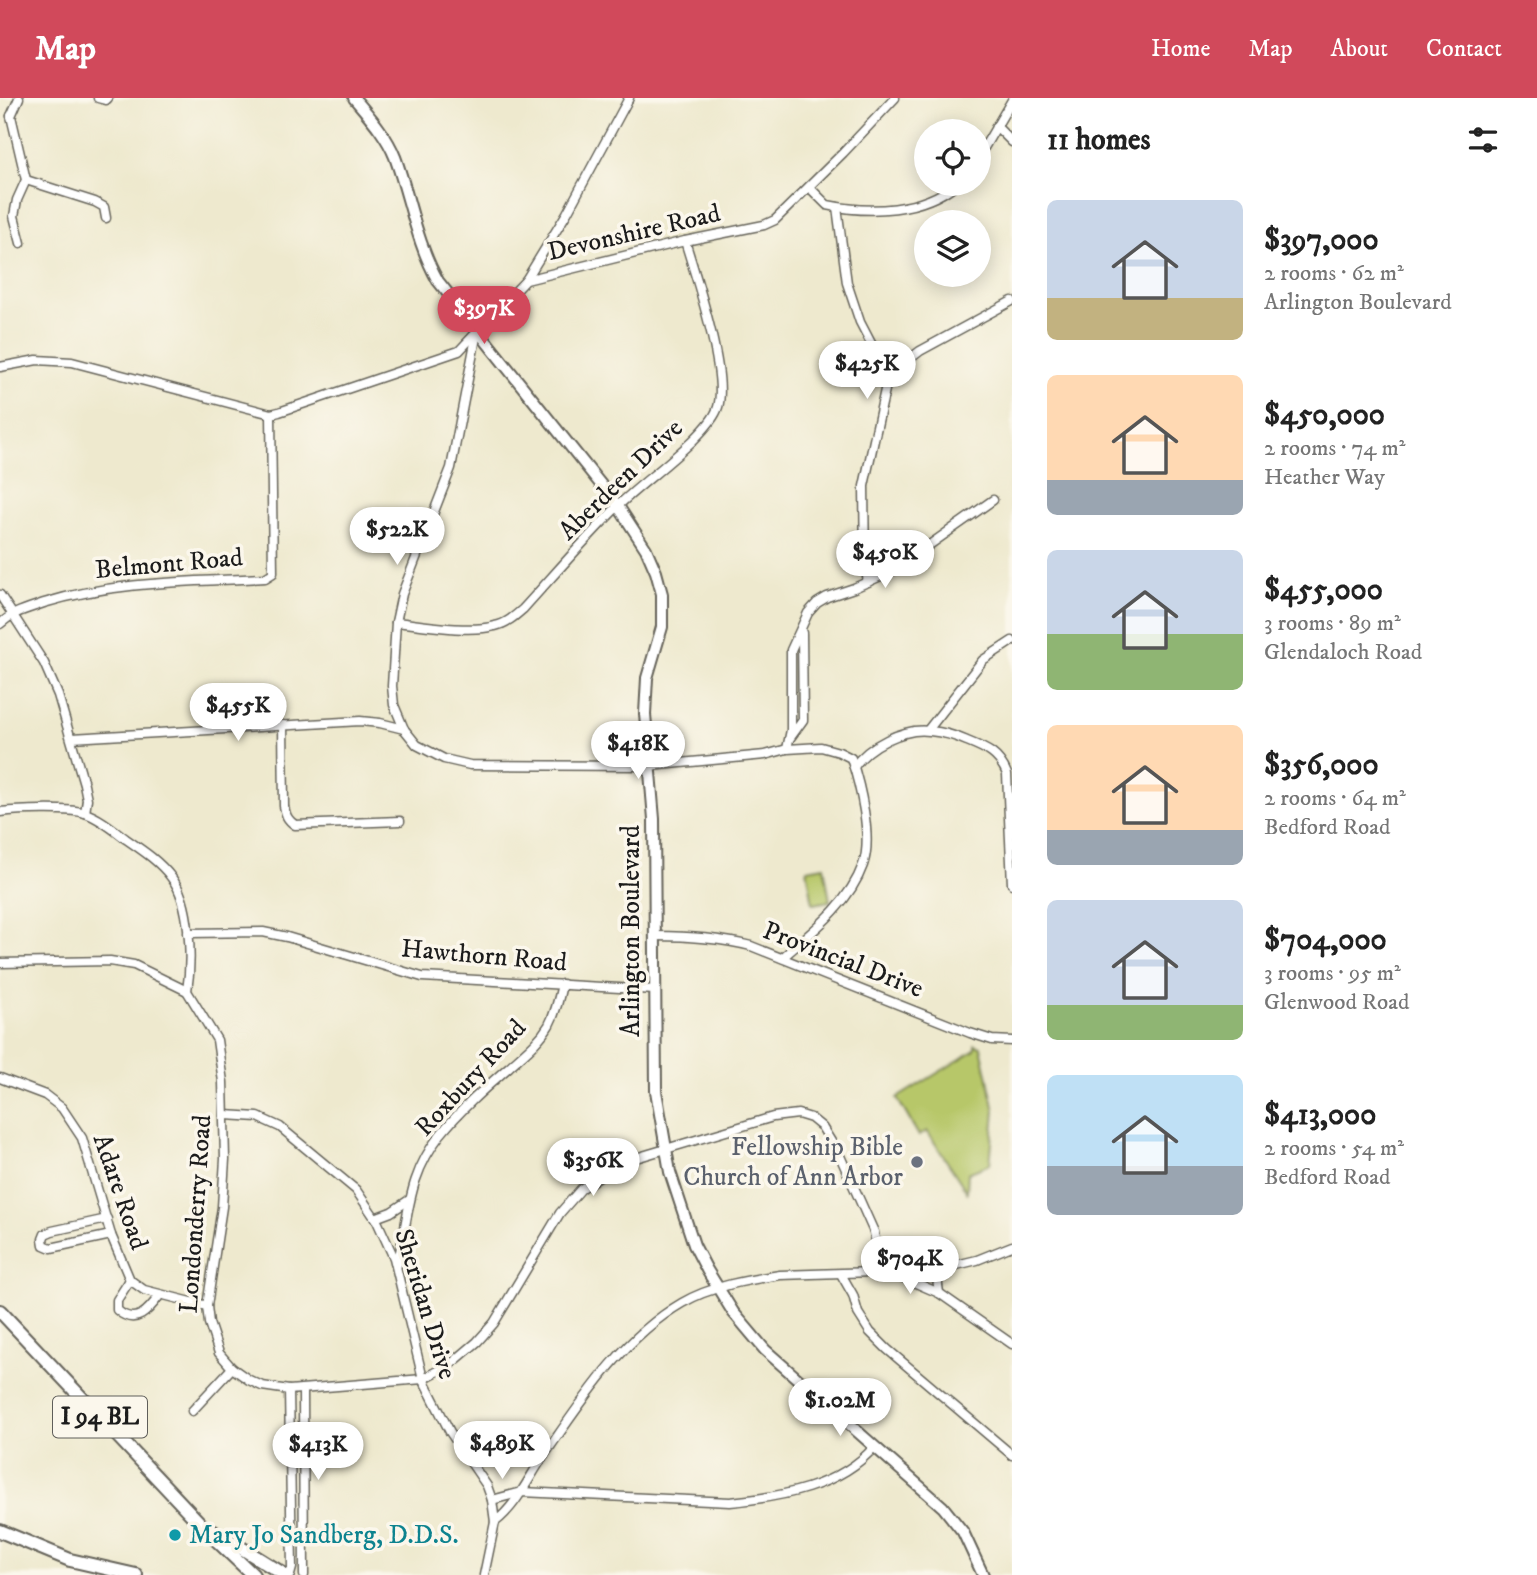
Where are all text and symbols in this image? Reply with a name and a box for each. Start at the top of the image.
text: Map [35,29,96,70]
text: Home [1151,34,1210,64]
text: Map [1248,34,1293,64]
text: About [1331,34,1388,64]
text: Contact [1426,34,1502,64]
map controls [914,119,991,287]
button: locate [914,119,991,196]
icon: filters [1464,121,1502,159]
text: 11 homes [1047,122,1151,159]
street label: Devonshire Road [544,197,724,269]
button: layers [914,210,991,287]
text: $397,000 [1264,222,1379,259]
icon: home [1103,228,1187,312]
text: 2 rooms · 62 m² [1264,259,1404,288]
pin: $397K [435,286,533,346]
text: Arlington Boulevard [1264,288,1452,317]
text: $397K [454,294,514,323]
pin: $425K [818,342,916,401]
text: $425K [835,349,899,378]
text: $450,000 [1264,397,1385,434]
icon: home [1103,403,1187,487]
street label: Aberdeen Drive [552,412,690,548]
text: 2 rooms · 74 m² [1264,434,1405,463]
text: Heather Way [1264,463,1385,492]
pin: $522K [348,508,446,567]
text: $522K [366,515,428,544]
pin: $450K [836,531,934,590]
text: $450K [852,538,918,567]
street label: Belmont Road [94,541,244,587]
text: $455,000 [1264,572,1383,609]
icon: home [1103,578,1187,662]
text: 3 rooms · 89 m² [1264,609,1401,638]
text: Glendaloch Road [1264,638,1422,667]
pin: $455K [189,684,287,743]
text: $455K [206,691,270,720]
pin: $418K [589,722,687,781]
text: $418K [607,729,669,758]
text: $356,000 [1264,747,1379,784]
icon: home [1103,753,1187,837]
text: 2 rooms · 64 m² [1264,784,1406,813]
text: Bedford Road [1264,813,1390,842]
street label: Arlington Boulevard [615,825,648,1037]
street label: Provincial Drive [758,914,928,1006]
text: $704,000 [1264,922,1387,959]
icon: home [1103,928,1187,1012]
street label: Hawthorn Road [400,932,568,980]
text: 3 rooms · 95 m² [1264,959,1401,988]
text: Glenwood Road [1264,988,1409,1017]
street label: Roxbury Road [408,1012,534,1144]
text: $413,000 [1264,1097,1376,1134]
icon: home [1103,1103,1187,1187]
street label: Londonderry Road [173,1114,219,1314]
street label: Adare Road [85,1130,155,1254]
place label: Fellowship Bible Church of Ann Arbor [683,1131,903,1194]
text: 2 rooms · 54 m² [1264,1134,1404,1163]
pin: $356K [544,1138,642,1198]
text: $356K [563,1146,623,1175]
marker: Fellowship Bible Church of Ann Arbor [909,1154,925,1170]
text: Bedford Road [1264,1163,1390,1192]
street label: Sheridan Drive [387,1225,463,1383]
pin: $704K [861,1236,959,1296]
text: $704K [877,1244,943,1273]
pin: $1.02M [783,1378,897,1438]
text: $1.02M [804,1386,876,1415]
road number: I 94 BL [53,1396,147,1437]
pin: $413K [269,1422,367,1482]
pin: $489K [453,1422,551,1481]
text: $489K [470,1429,534,1458]
text: $413K [289,1430,347,1459]
place label: Mary Jo Sandberg, D.D.S. [189,1519,459,1552]
marker: Mary Jo Sandberg, D.D.S. [167,1527,183,1543]

